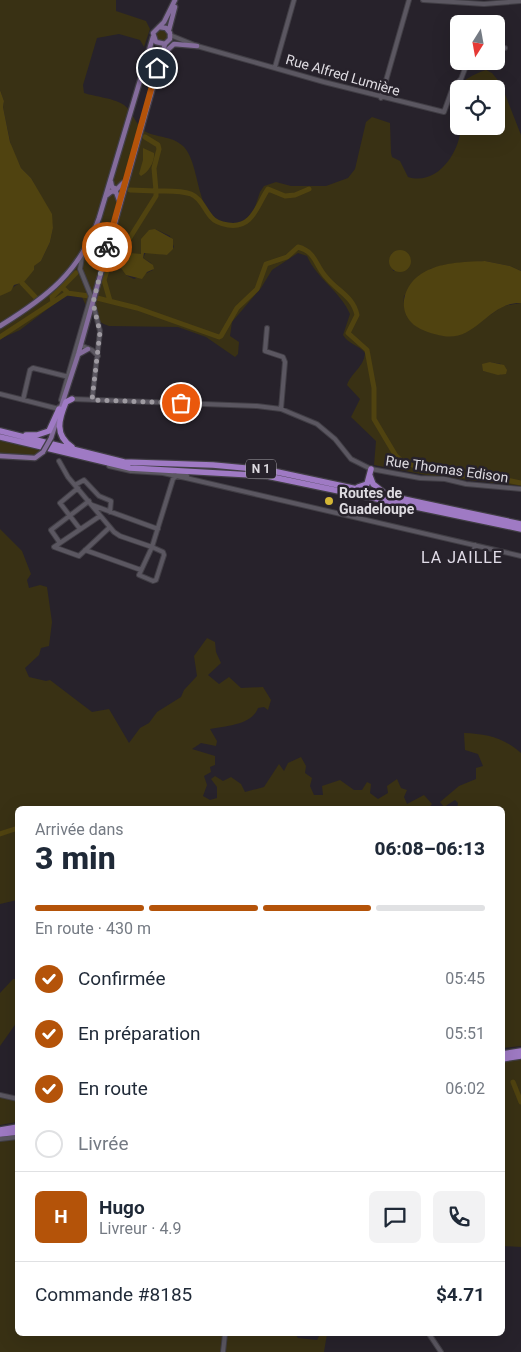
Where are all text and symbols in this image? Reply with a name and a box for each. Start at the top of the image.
north arrow [450,15,505,70]
map controls [450,15,505,135]
pin [136,47,178,89]
street label: Rue Alfred Lumière [284,51,402,99]
icon: home [143,54,171,82]
button: locate [450,80,505,135]
courier [82,222,132,272]
icon: bike [93,233,121,261]
pin [160,382,202,424]
icon: bag [167,389,195,417]
street label: Rue Thomas Edison [385,452,509,486]
road number: N 1 [246,459,276,478]
place label: Routes de Guadeloupe [339,485,415,517]
marker: Routes de Guadeloupe [323,495,335,507]
district label: LA JAILLE [421,548,503,567]
text: Arrivée dans [35,820,124,839]
text: 06:08–06:13 [374,837,485,860]
text: 3 min [35,839,116,877]
text: En route · 430 m [35,919,151,938]
icon: check [35,965,63,993]
text: Confirmée [78,967,165,990]
text: 05:45 [445,969,485,988]
icon: check [35,1020,63,1048]
text: En préparation [78,1022,201,1045]
text: 05:51 [445,1024,485,1043]
icon: check [35,1075,63,1103]
text: En route [78,1077,148,1100]
text: 06:02 [445,1079,485,1098]
text: Livrée [78,1132,128,1155]
button: chat [369,1191,421,1243]
button: phone [433,1191,485,1243]
text: Hugo [99,1196,145,1219]
text: H [54,1205,68,1228]
text: Livreur · 4.9 [99,1219,182,1238]
text: Commande #8185 [35,1283,192,1306]
text: $4.71 [436,1283,485,1306]

